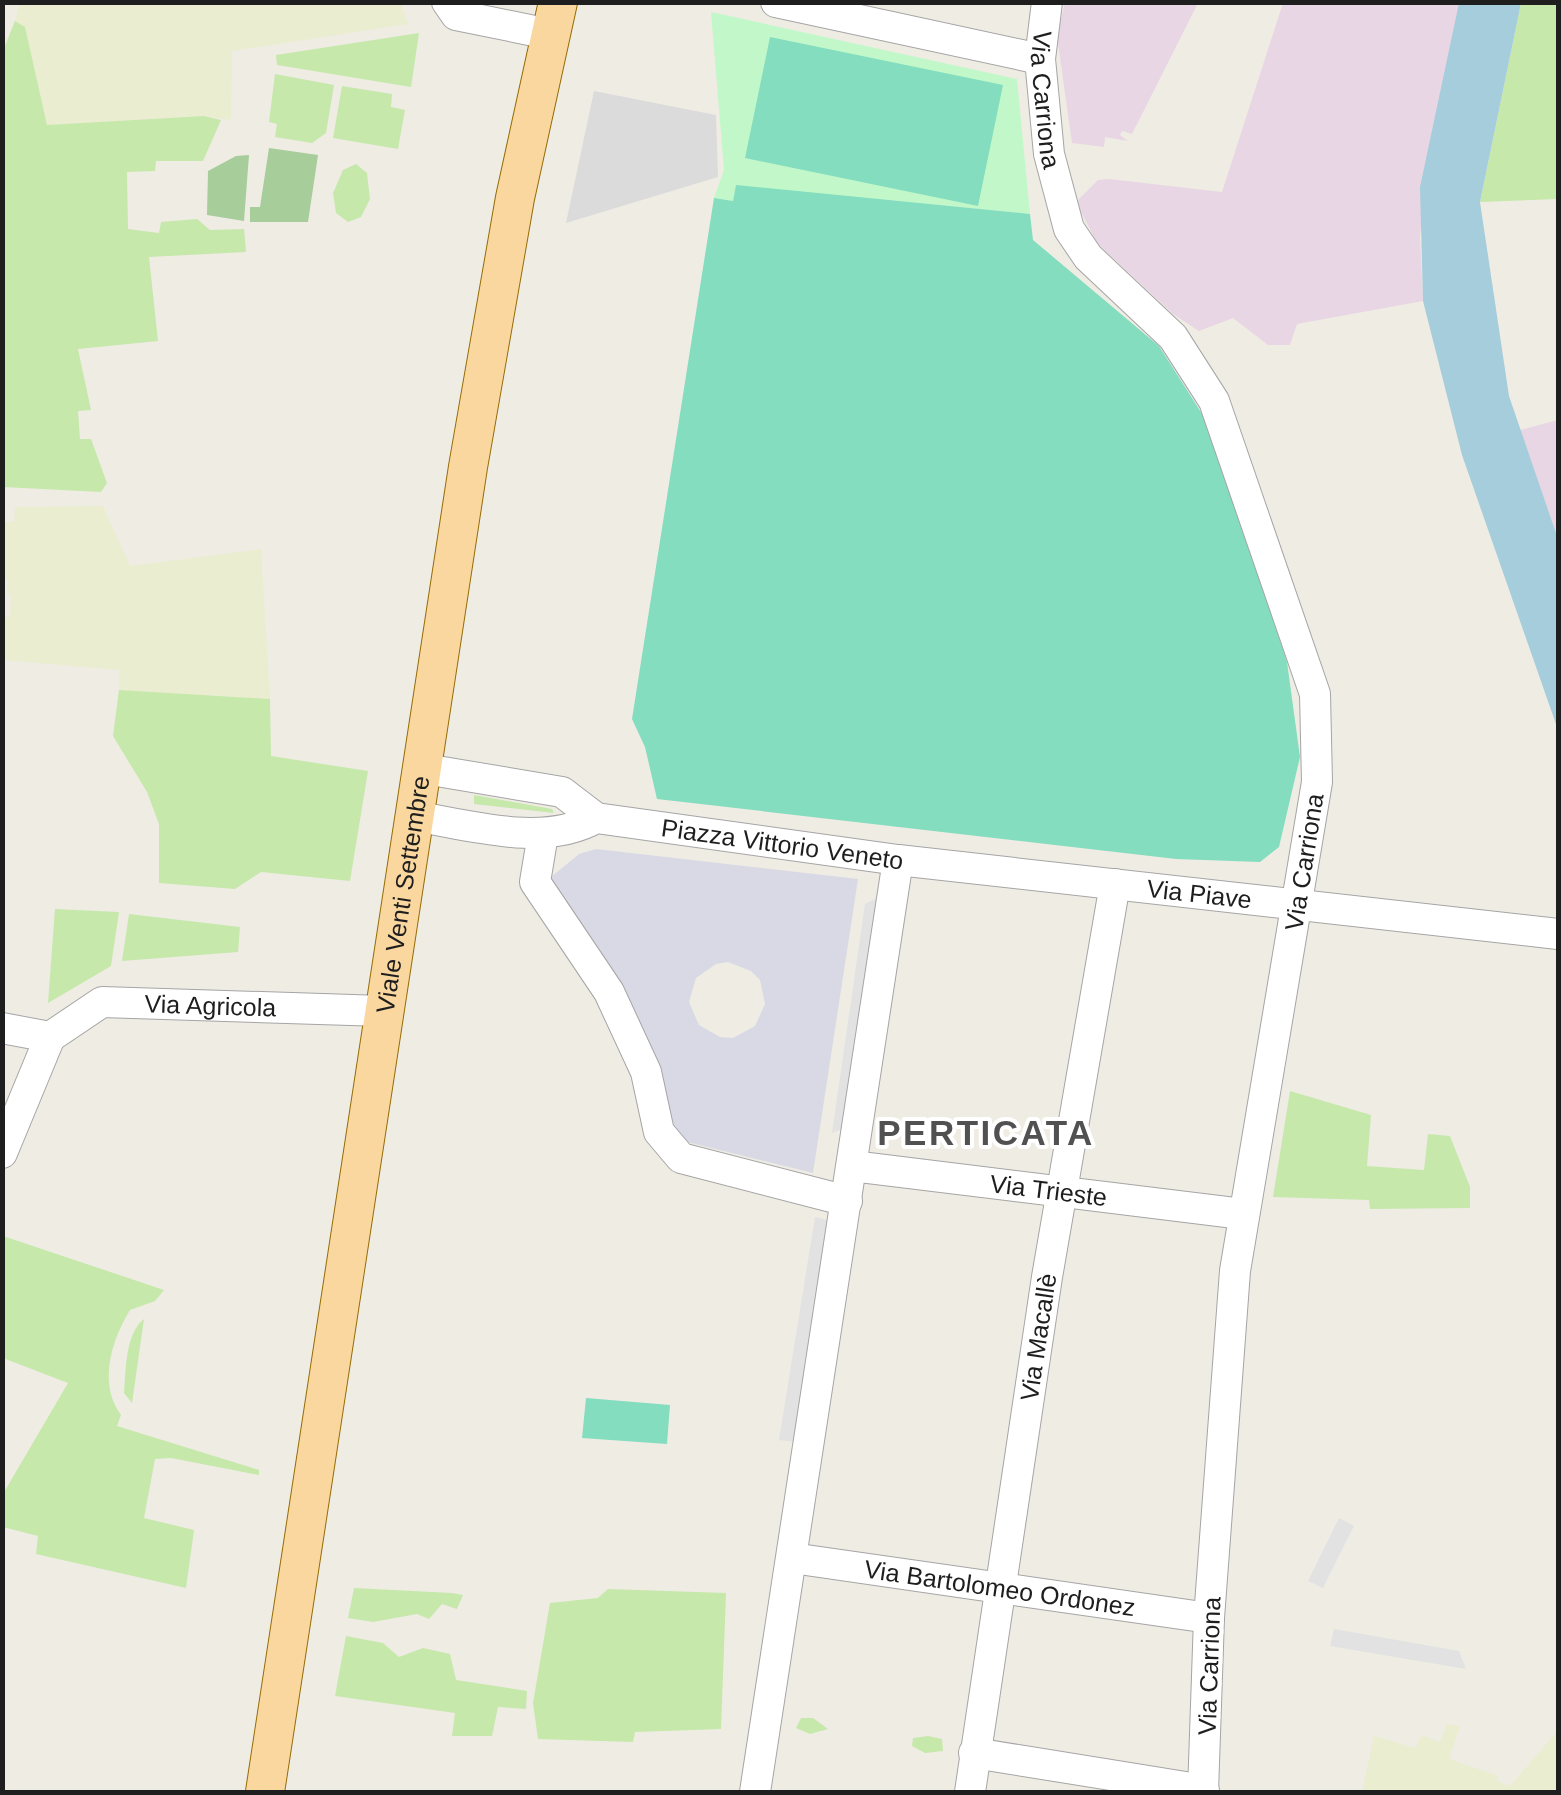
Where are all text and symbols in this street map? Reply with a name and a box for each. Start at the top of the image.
street label: Via Carriona [1025,29,1066,172]
street label: Viale Venti Settembre [370,774,435,1015]
street label: Via Carriona [1279,791,1329,933]
street label: Piazza Vittorio Veneto [660,813,905,875]
street label: Via Piave [1146,874,1253,914]
street label: Via Agricola [144,989,277,1022]
district label: PERTICATA [877,1113,1095,1152]
street label: Via Trieste [988,1169,1109,1211]
street label: Via Macallè [1015,1271,1061,1403]
street label: Via Bartolomeo Ordonez [863,1555,1137,1621]
street label: Via Carriona [1193,1596,1225,1736]

